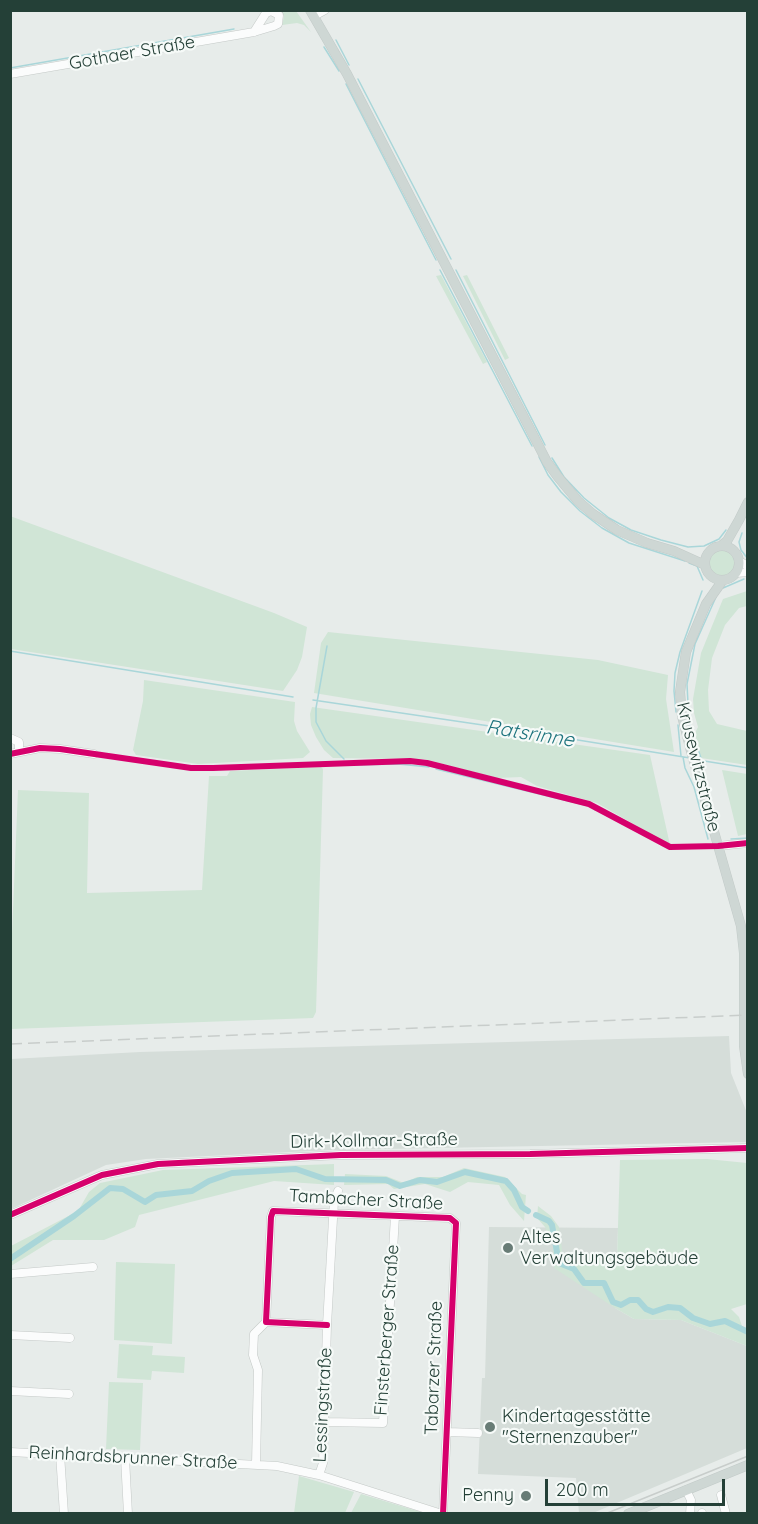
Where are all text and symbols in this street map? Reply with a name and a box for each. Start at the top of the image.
street label: Gothaer Straße [67,31,197,75]
street label: Krusewitzstraße [671,700,725,834]
water label: Ratsrinne [484,715,576,753]
street label: Dirk-Kollmar-Straße [290,1129,458,1153]
street label: Tambacher Straße [288,1185,444,1215]
place label: Altes Verwaltungsgebäude [520,1227,698,1270]
marker: Altes Verwaltungsgebäude [501,1241,515,1255]
street label: Finsterberger Straße [370,1244,404,1416]
street label: Tabarzer Straße [421,1301,447,1435]
street label: Lessingstraße [309,1347,337,1463]
place label: Kindertagesstätte "Sternenzauber" [502,1406,651,1448]
marker: Kindertagesstätte "Sternenzauber" [483,1420,497,1434]
street label: Reinhardsbrunner Straße [28,1442,238,1474]
scale bar [548,1467,728,1505]
text: 200 m [556,1478,609,1501]
place label: Penny [462,1485,514,1507]
marker: Penny [519,1489,533,1503]

